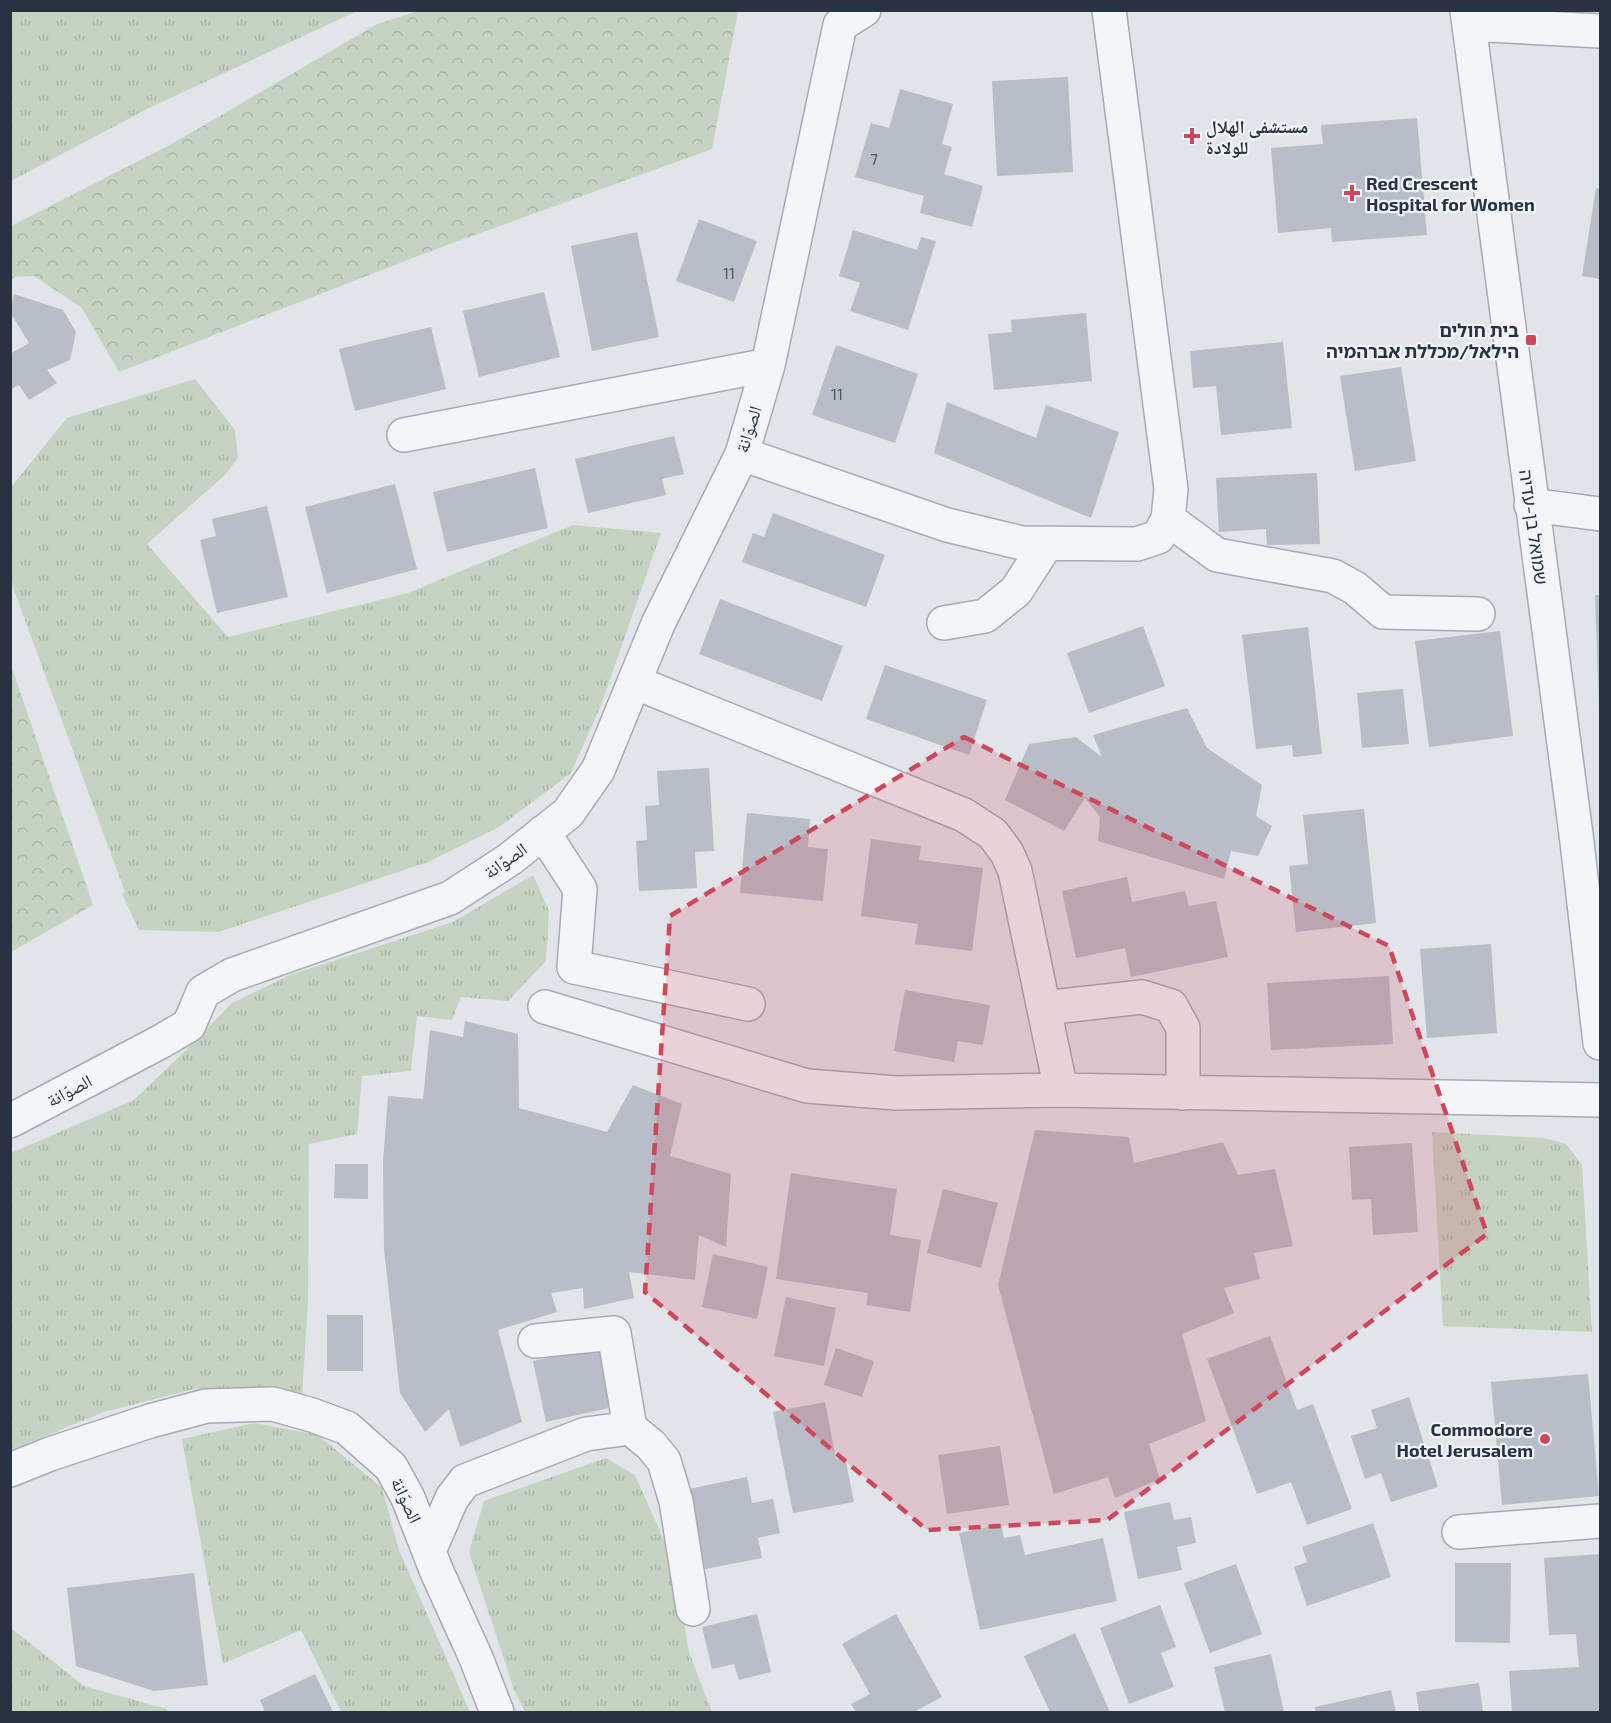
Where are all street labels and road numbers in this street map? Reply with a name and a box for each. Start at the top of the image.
street label: الصوّانة [730,403,766,455]
street label: שמואל בן-עדיה [1515,468,1553,586]
street label: الصوّانة [479,837,531,883]
street label: الصوّانة [43,1069,95,1111]
street label: الصوّانة [387,1474,427,1526]

